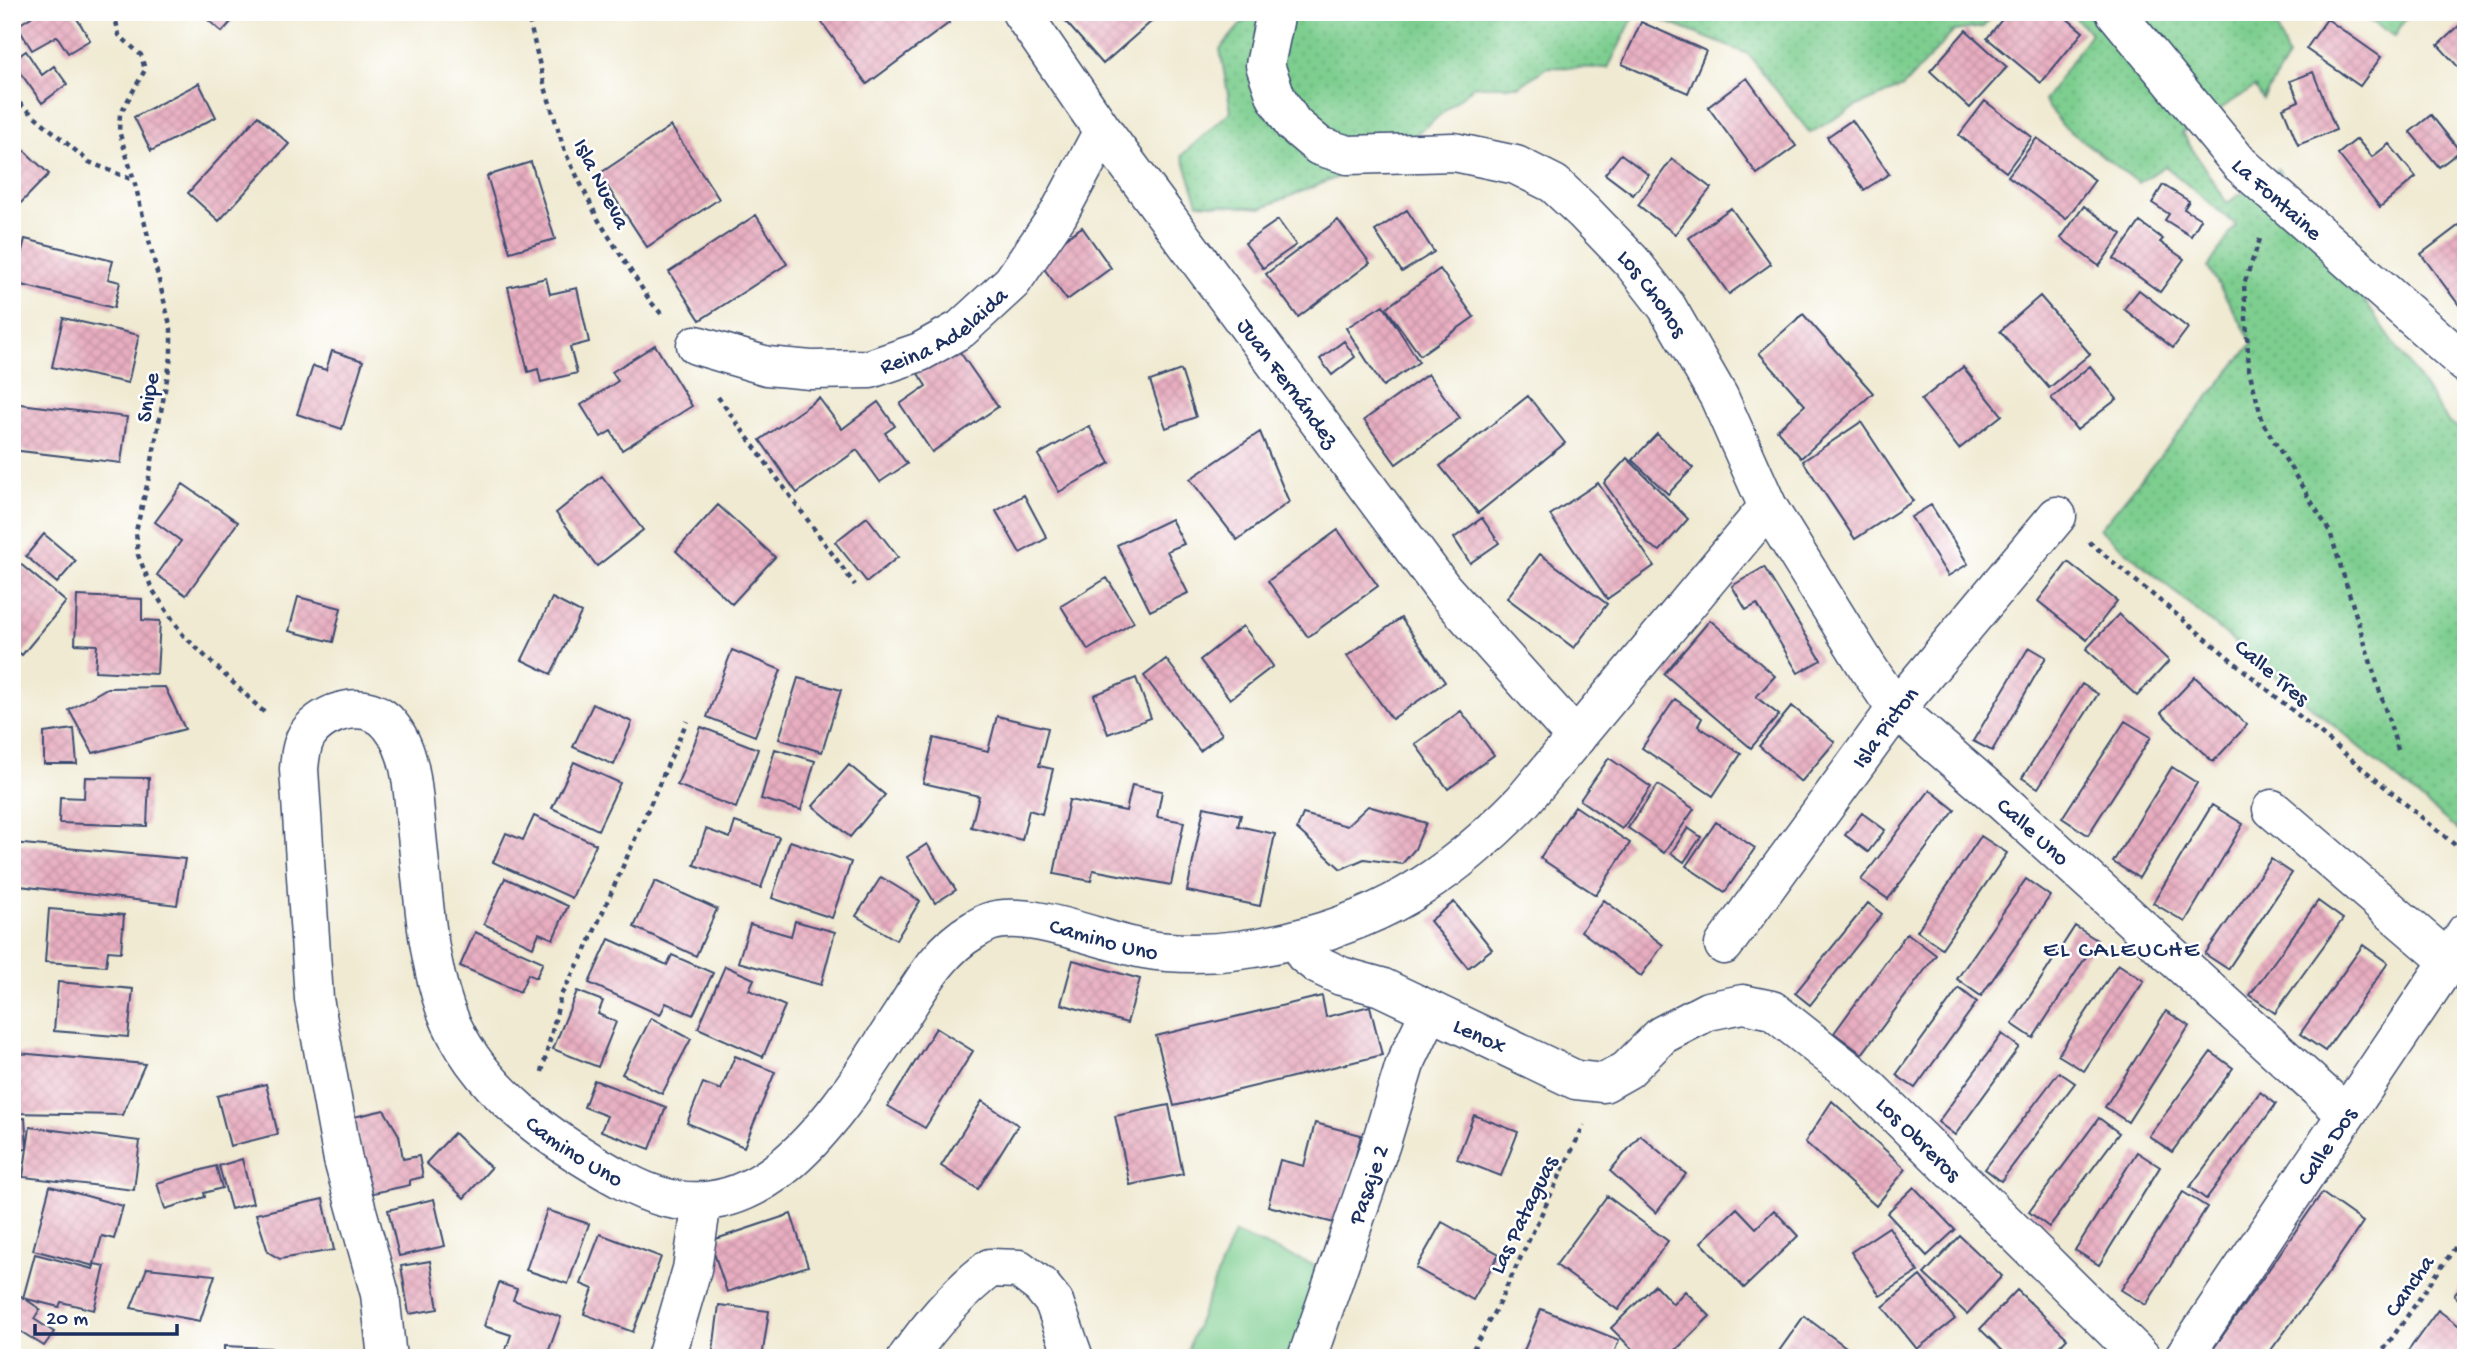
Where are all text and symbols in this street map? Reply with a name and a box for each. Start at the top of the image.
street label: Isla Nueva [566,135,635,235]
street label: La Fontaine [2224,154,2327,248]
street label: Los Chonos [1610,245,1692,343]
street label: Reina Adelaida [877,282,1015,382]
street label: Juan Fernández [1230,314,1344,455]
street label: Snipe [132,370,167,424]
street label: Calle Tres [2228,634,2314,713]
street label: Isla Picton [1848,682,1926,774]
street label: Calle Uno [1990,793,2074,873]
street label: Camino Uno [1046,914,1159,968]
district label: EL CALEUCHE [2043,937,2201,966]
street label: Lenox [1448,1013,1510,1062]
street label: Los Obreros [1869,1093,1966,1189]
street label: Calle Dos [2293,1103,2364,1191]
street label: Camino Uno [519,1111,627,1195]
street label: Pasaje 2 [1344,1142,1396,1229]
street label: Las Pataguas [1485,1152,1566,1279]
street label: Cancha [2380,1250,2442,1323]
scale bar [35,1293,177,1337]
text: 20 m [46,1308,88,1333]

